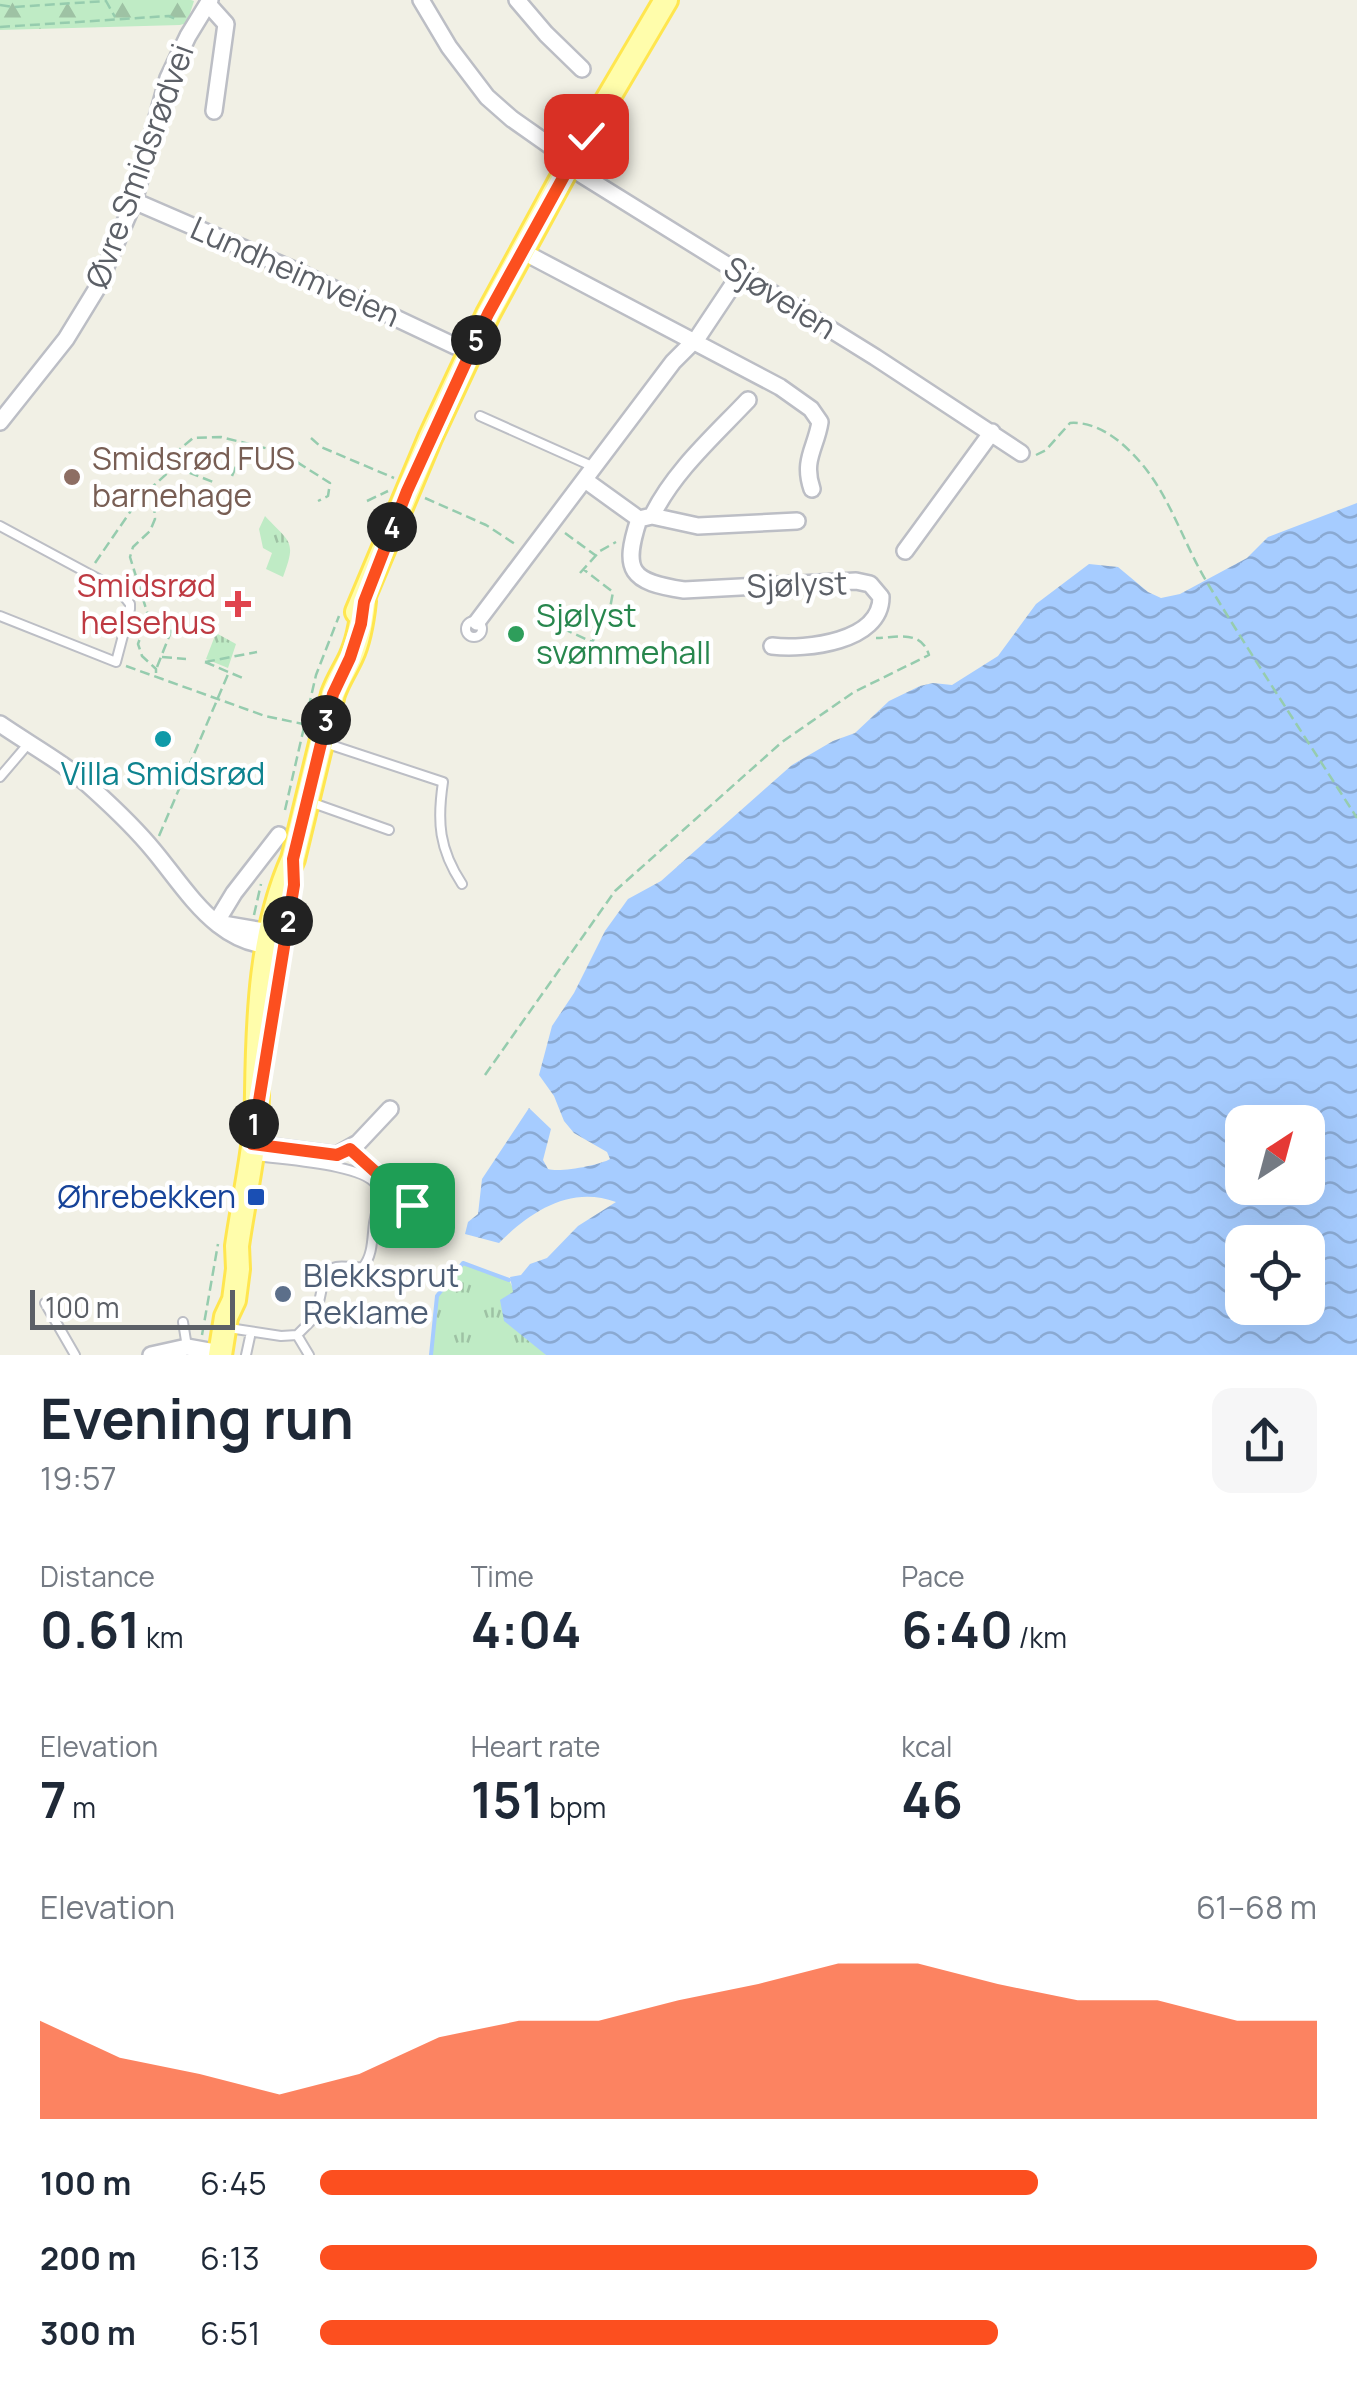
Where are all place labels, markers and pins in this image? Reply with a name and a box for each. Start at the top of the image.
pin [544,94,629,179]
pin: 5 [451,315,501,365]
place label: Smidsrød FUS barnehage [92,436,295,517]
marker: Smidsrød FUS barnehage [61,466,83,488]
pin: 4 [367,502,417,552]
place label: Smidsrød helsehus [77,563,216,644]
marker: Smidsrød helsehus [225,591,251,617]
place label: Sjølyst svømmehall [536,593,711,674]
marker: Sjølyst svømmehall [505,623,527,645]
pin: 3 [301,695,351,745]
marker: Villa Smidsrød [152,728,174,750]
place label: Villa Smidsrød [61,751,265,795]
pin: 2 [263,896,313,946]
pin: 1 [229,1099,279,1149]
pin [370,1163,455,1248]
place label: Øhrebekken [58,1174,236,1218]
marker: Øhrebekken [245,1186,267,1208]
place label: Blekksprut Reklame [303,1253,459,1334]
marker: Blekksprut Reklame [272,1283,294,1305]

